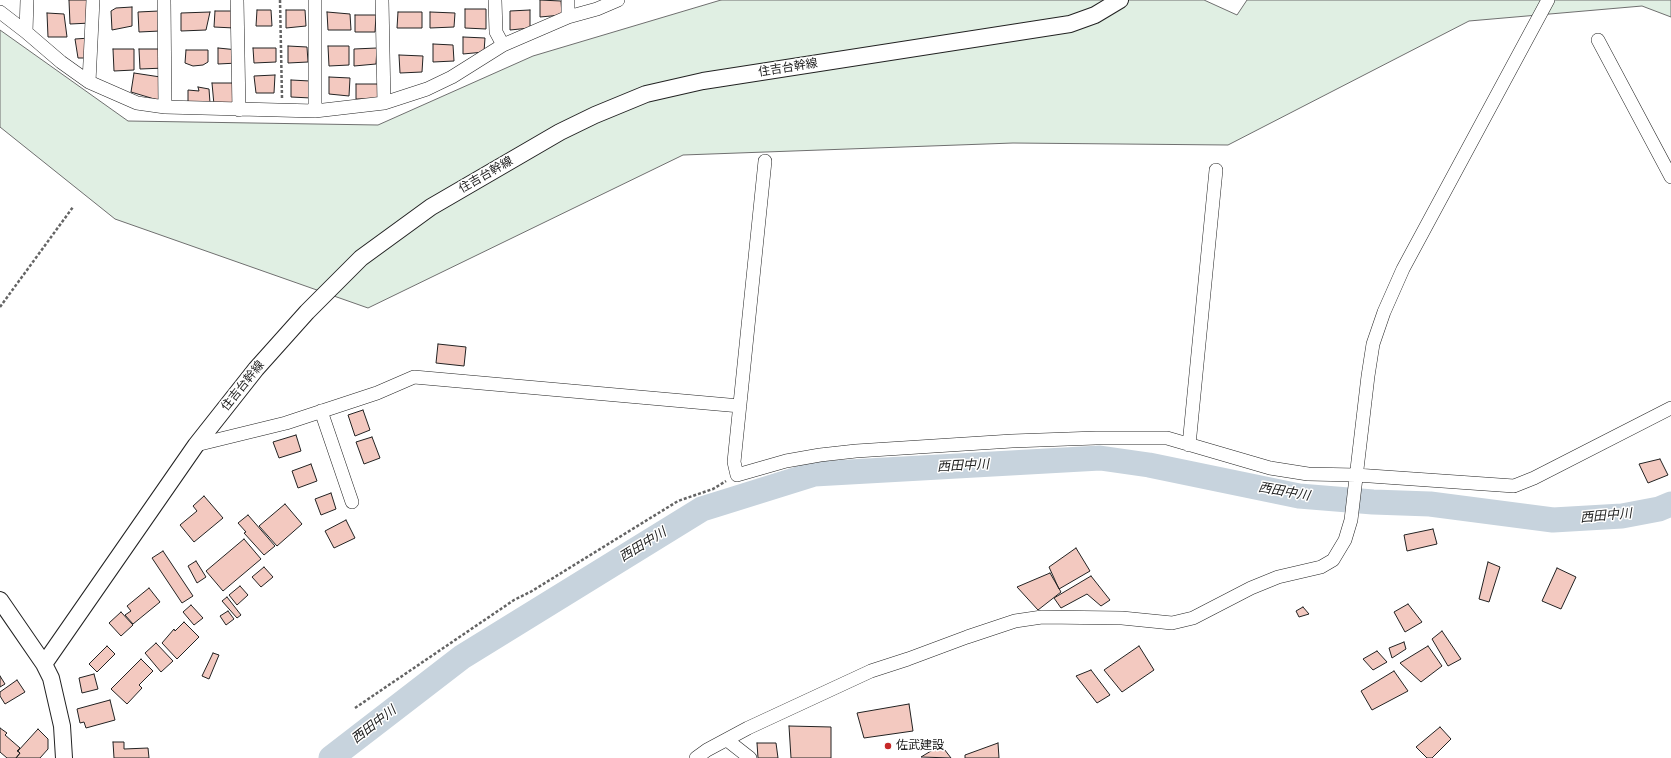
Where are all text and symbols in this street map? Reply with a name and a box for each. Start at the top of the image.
street label: 住吉台幹線 [757,56,819,80]
street label: 住吉台幹線 [456,154,516,196]
street label: 住吉台幹線 [219,358,267,414]
water label: 西田中川 [937,457,989,475]
water label: 西田中川 [1257,480,1311,504]
water label: 西田中川 [1579,506,1633,526]
water label: 西田中川 [617,525,669,565]
water label: 西田中川 [349,703,399,747]
place label: 佐武建設 [896,739,944,753]
marker: 佐武建設 [883,741,893,751]

